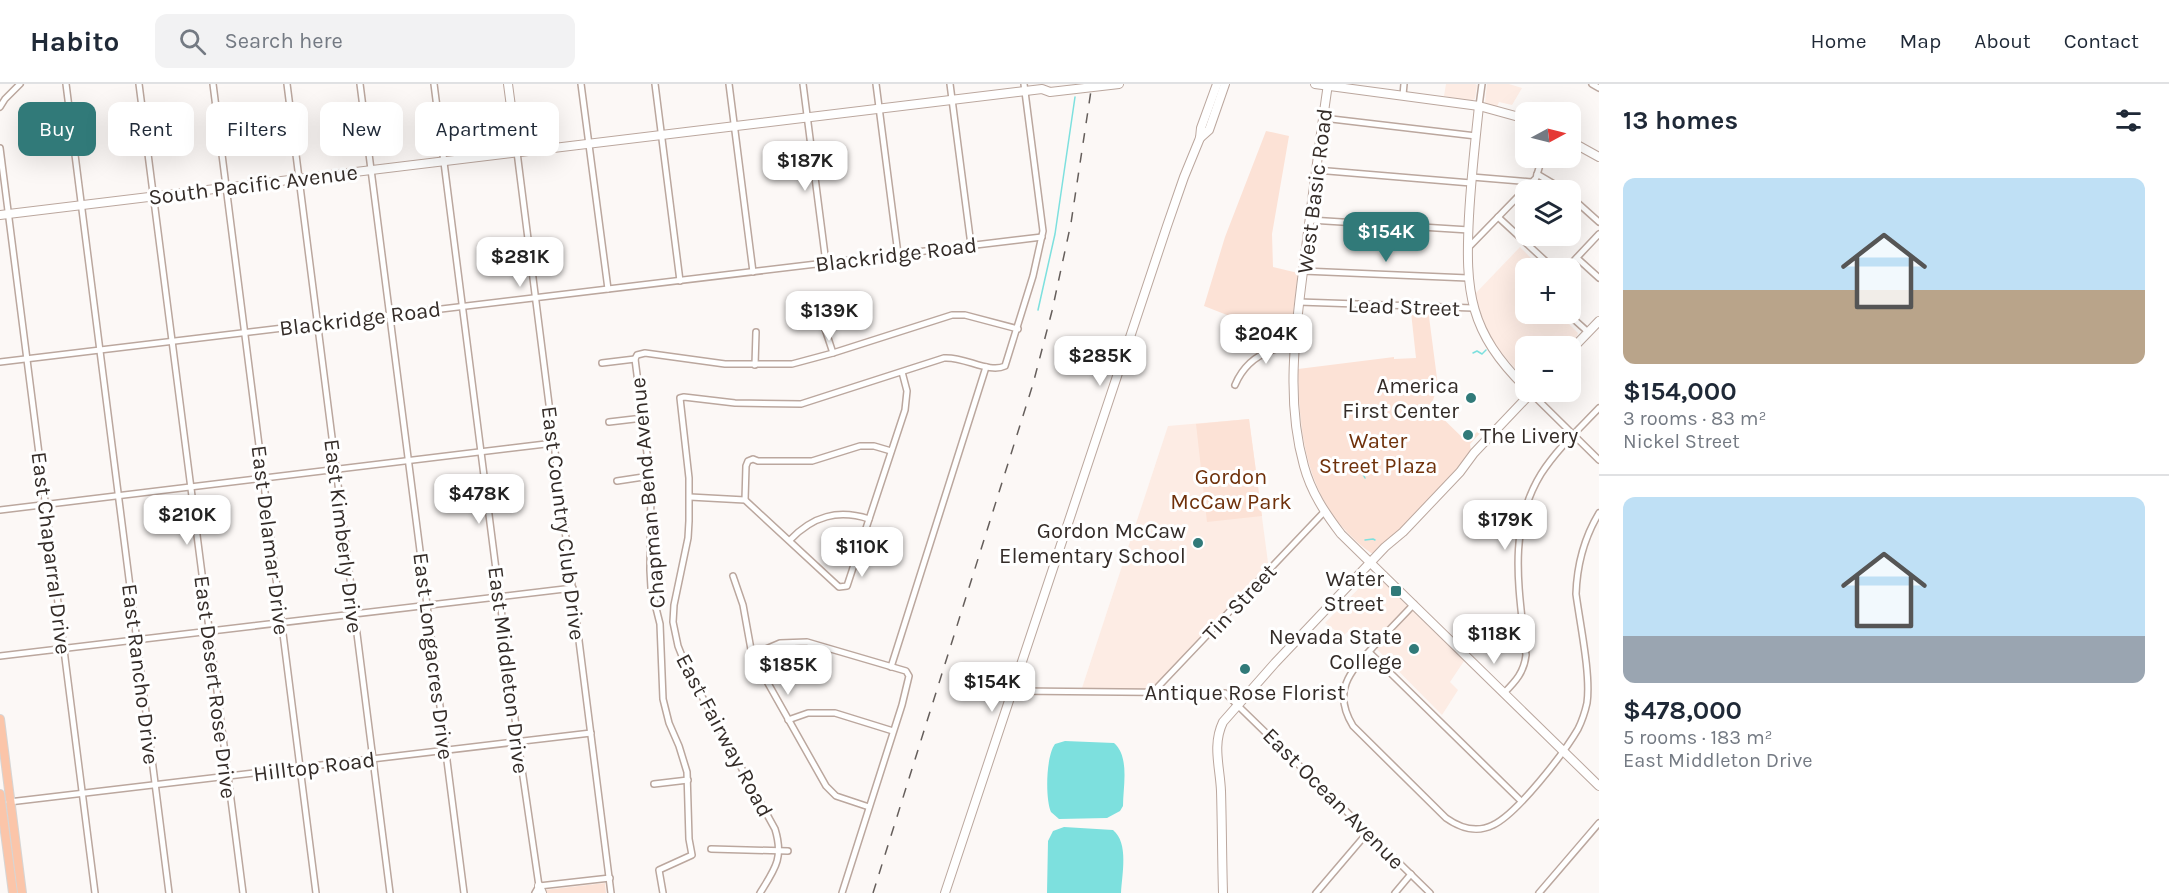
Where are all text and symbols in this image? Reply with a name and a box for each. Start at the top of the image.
search box [155,14,575,68]
text: Habito [30,25,119,58]
icon: search [176,25,209,58]
text: Search here [224,28,343,54]
text: Home [1811,29,1867,53]
text: Map [1900,29,1941,53]
text: About [1974,29,2031,53]
text: Contact [2064,29,2139,53]
chip: Buy [18,102,96,156]
chip: Rent [108,102,194,156]
chip: Filters [206,102,308,156]
chip: New [320,102,403,156]
chip: Apartment [415,102,559,156]
north arrow [1515,102,1581,168]
map controls [1515,102,1581,402]
icon: filters [2112,104,2145,137]
text: 13 homes [1623,105,1738,136]
street label: West Basic Road [1292,107,1338,275]
pin: $187K [763,141,847,192]
text: $187K [777,149,833,172]
street label: South Pacific Avenue [147,159,359,211]
button: layers [1515,180,1581,246]
pin: $154K [1344,212,1428,263]
icon: home [1830,217,1938,325]
text: $154K [1357,220,1415,243]
street label: Blackridge Road [814,232,979,278]
pin: $281K [478,237,562,288]
text: $281K [490,245,550,268]
button: + [1515,258,1581,324]
pin: $139K [787,291,871,342]
street label: Lead Street [1347,292,1461,322]
street label: Blackridge Road [278,296,443,342]
text: $139K [800,299,858,322]
pin: $204K [1224,314,1308,365]
text: $204K [1234,322,1298,345]
pin: $285K [1058,336,1142,387]
button: − [1515,336,1581,402]
text: $285K [1068,344,1132,367]
place label: America First Center [1342,373,1459,424]
street label: Chapman Bend Avenue [625,376,671,610]
text: $154,000 [1623,376,1737,407]
marker: America First Center [1464,391,1478,405]
street label: East Country Club Drive [536,404,590,642]
text: 3 rooms · 83 m² [1623,407,1767,430]
place label: The Livery [1480,423,1578,449]
park label: Water Street Plaza [1319,428,1437,479]
marker: The Livery [1461,428,1475,442]
text: Nickel Street [1623,430,1740,453]
street label: East Kimberly Drive [318,438,368,635]
street label: East Delamar Drive [245,444,295,636]
street label: East Chaparral Drive [26,450,76,656]
park label: Gordon McCaw Park [1170,464,1292,515]
pin: $478K [437,474,521,525]
text: $478K [448,482,510,505]
pin: $210K [145,495,229,546]
pin: $179K [1463,500,1547,551]
text: $210K [158,503,216,526]
text: $179K [1477,508,1533,531]
place label: Gordon McCaw Elementary School [999,518,1186,569]
pin: $110K [820,527,904,578]
text: $110K [835,535,889,558]
marker: Gordon McCaw Elementary School [1191,536,1205,550]
icon: home [1830,536,1938,644]
street label: East Longacres Drive [407,551,459,761]
street label: Tin Street [1197,559,1282,647]
street label: East Middleton Drive [482,565,534,775]
place label: Water Street [1324,566,1384,617]
street label: East Desert Rose Drive [188,574,242,800]
street label: East Rancho Drive [116,582,164,766]
marker: Water Street [1389,584,1403,598]
pin: $118K [1452,614,1536,665]
text: $118K [1467,622,1521,645]
place label: Nevada State College [1269,624,1402,675]
marker: Nevada State College [1407,642,1421,656]
pin: $185K [746,645,830,696]
street label: East Fairway Road [670,649,778,822]
text: $185K [759,653,817,676]
pin: $154K [950,662,1034,713]
marker: Antique Rose Florist [1238,662,1252,676]
text: $154K [963,670,1021,693]
place label: Antique Rose Florist [1144,680,1346,706]
text: $478,000 [1623,695,1742,726]
street label: East Ocean Avenue [1257,723,1409,875]
text: 5 rooms · 183 m² [1623,726,1773,749]
street label: Hilltop Road [252,747,377,787]
text: East Middleton Drive [1623,749,1812,772]

